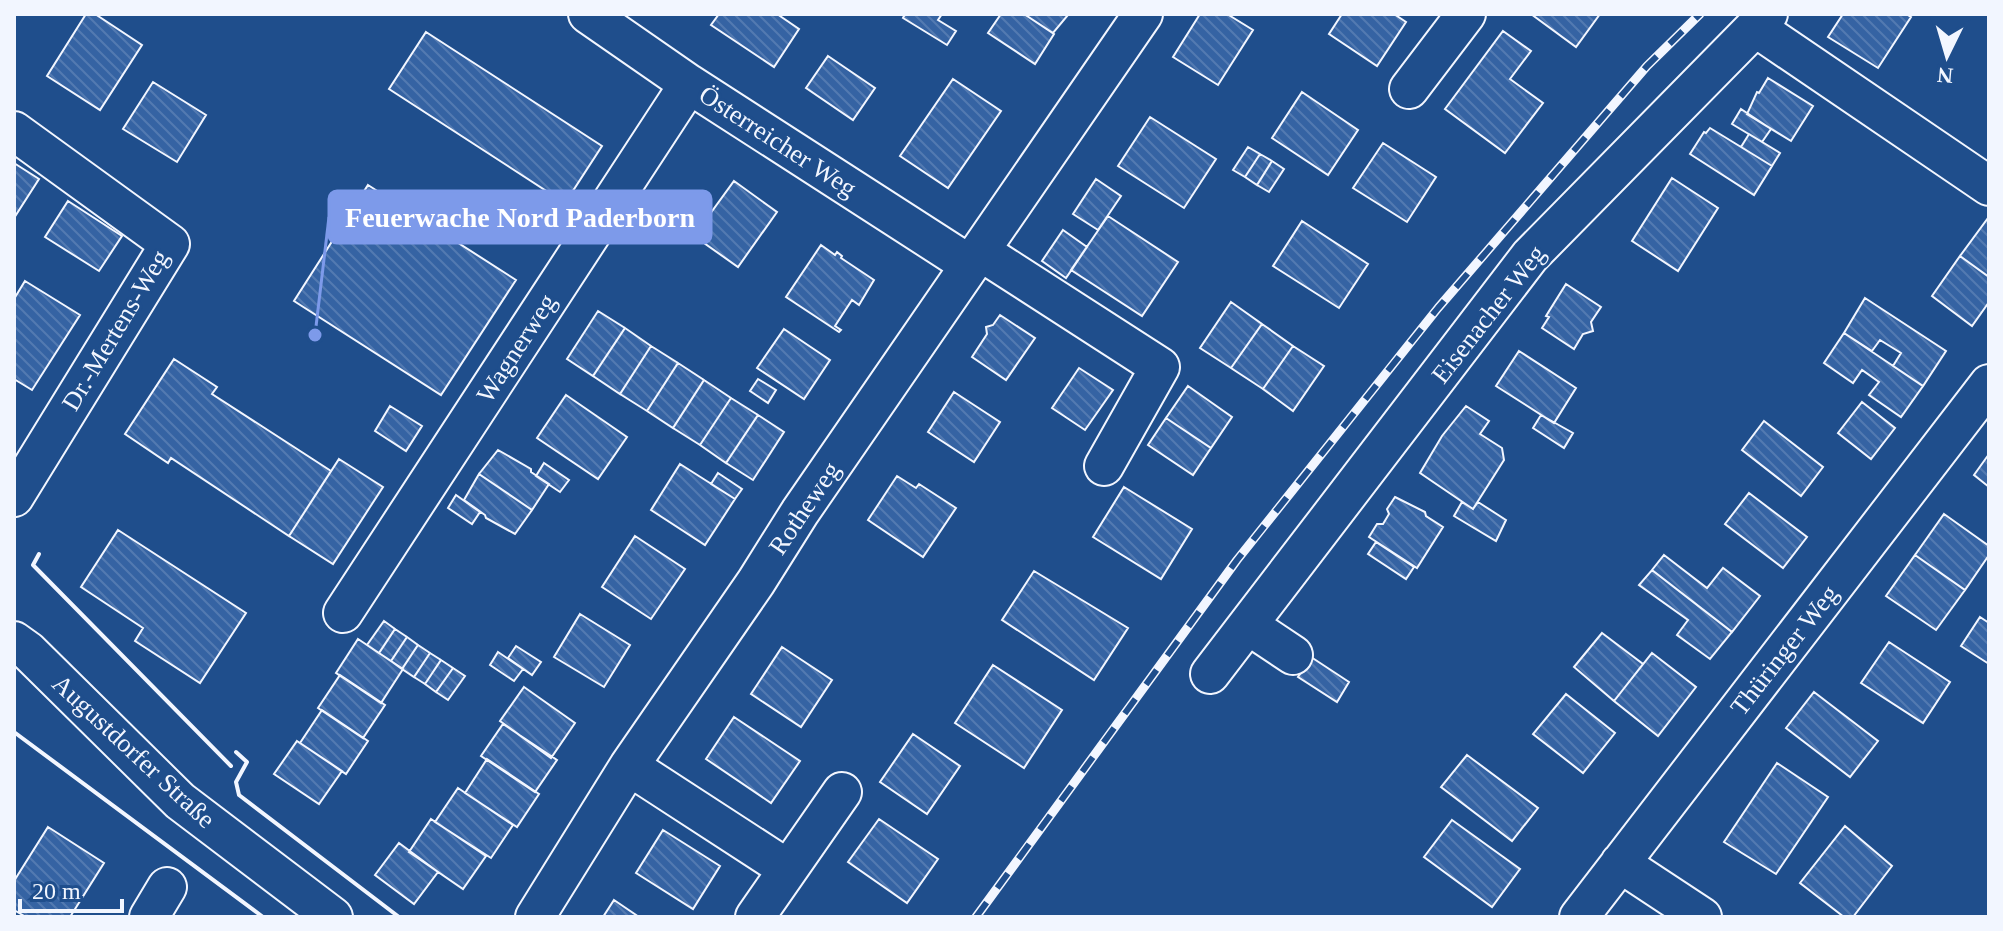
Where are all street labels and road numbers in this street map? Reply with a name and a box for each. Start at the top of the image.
street label: Österreicher Weg [694,80,862,203]
street label: Eisenacher Weg [1426,240,1551,389]
street label: Dr.-Mertens-Weg [56,245,175,416]
street label: Wagnerweg [471,289,562,408]
street label: Rotheweg [763,456,846,560]
street label: Thüringer Weg [1725,580,1844,721]
street label: Augustdorfer Straße [46,669,221,834]

